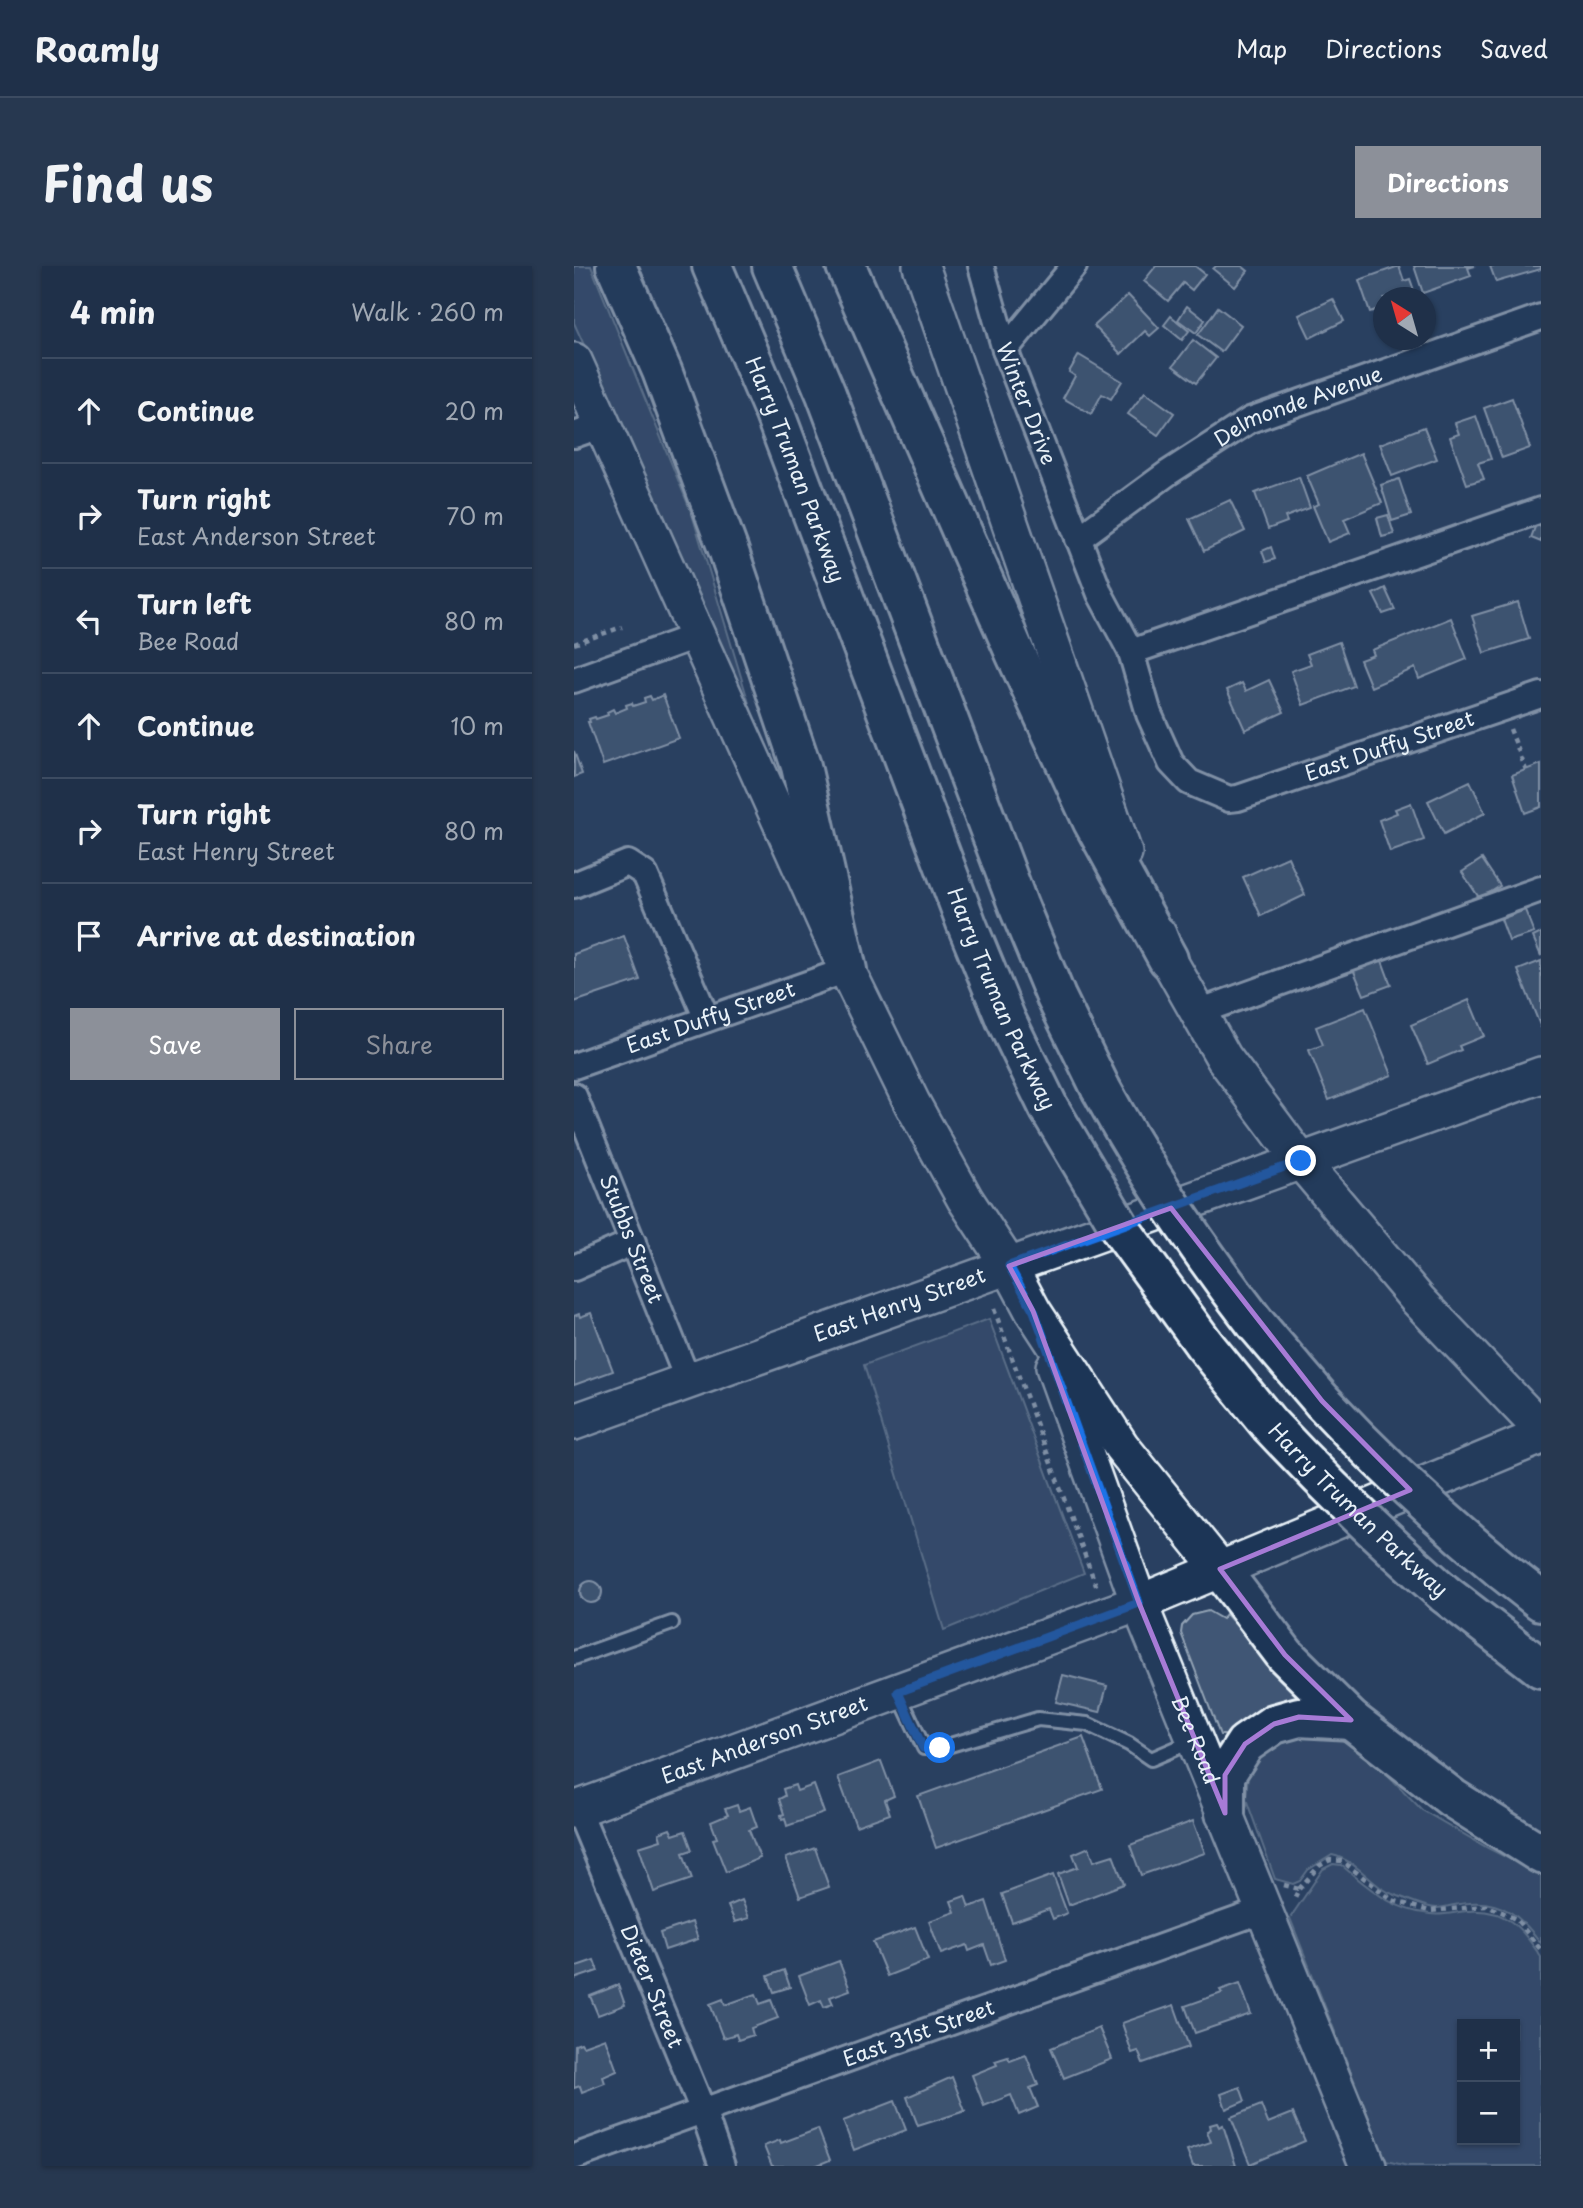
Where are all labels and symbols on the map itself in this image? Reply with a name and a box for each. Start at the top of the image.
north arrow [1373,287,1436,350]
street label: Winter Drive [989,337,1066,469]
street label: Harry Truman Parkway [738,351,855,587]
street label: Delmonde Avenue [1207,356,1386,453]
street label: East Duffy Street [1300,701,1478,788]
street label: Harry Truman Parkway [940,883,1065,1115]
street label: East Duffy Street [621,972,799,1060]
route end [1285,1145,1316,1176]
street label: Stubbs Street [593,1169,673,1308]
street label: East Henry Street [809,1258,989,1349]
street label: Harry Truman Parkway [1262,1415,1456,1604]
street label: East Anderson Street [656,1686,872,1791]
street label: Bee Road [1164,1690,1229,1789]
route start [924,1732,955,1763]
street label: Dieter Street [613,1919,693,2052]
street label: East 31st Street [838,1990,998,2074]

